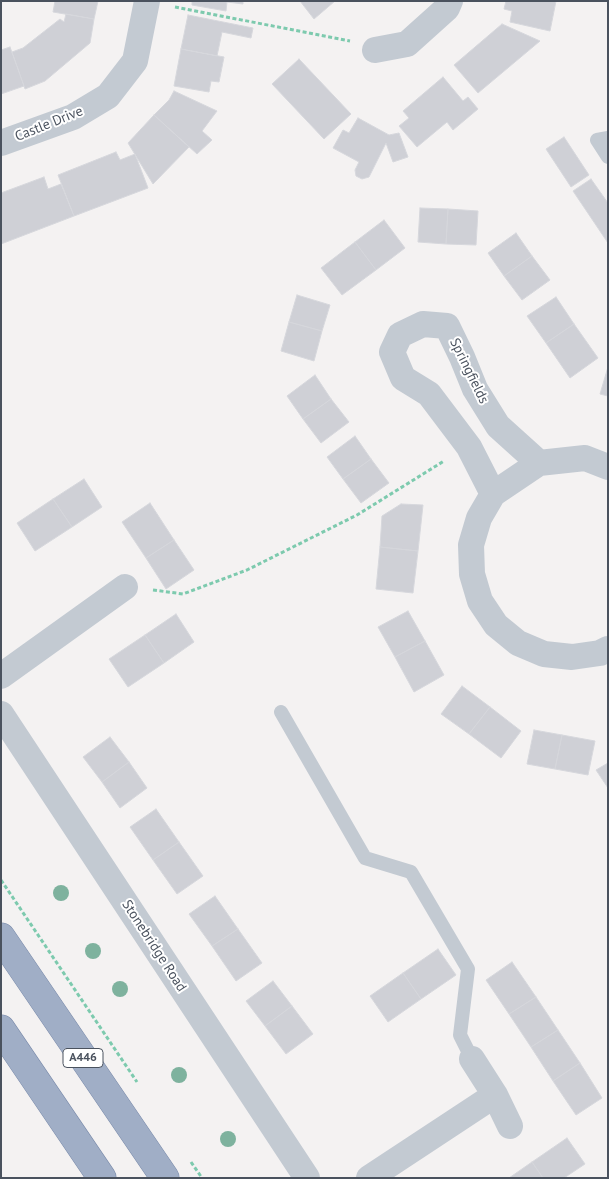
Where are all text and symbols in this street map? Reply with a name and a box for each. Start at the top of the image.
street label: Castle Drive [13,103,85,145]
street label: Springfields [446,335,492,407]
street label: Stonebridge Road [118,897,190,995]
road number: A446 [63,1048,103,1068]

